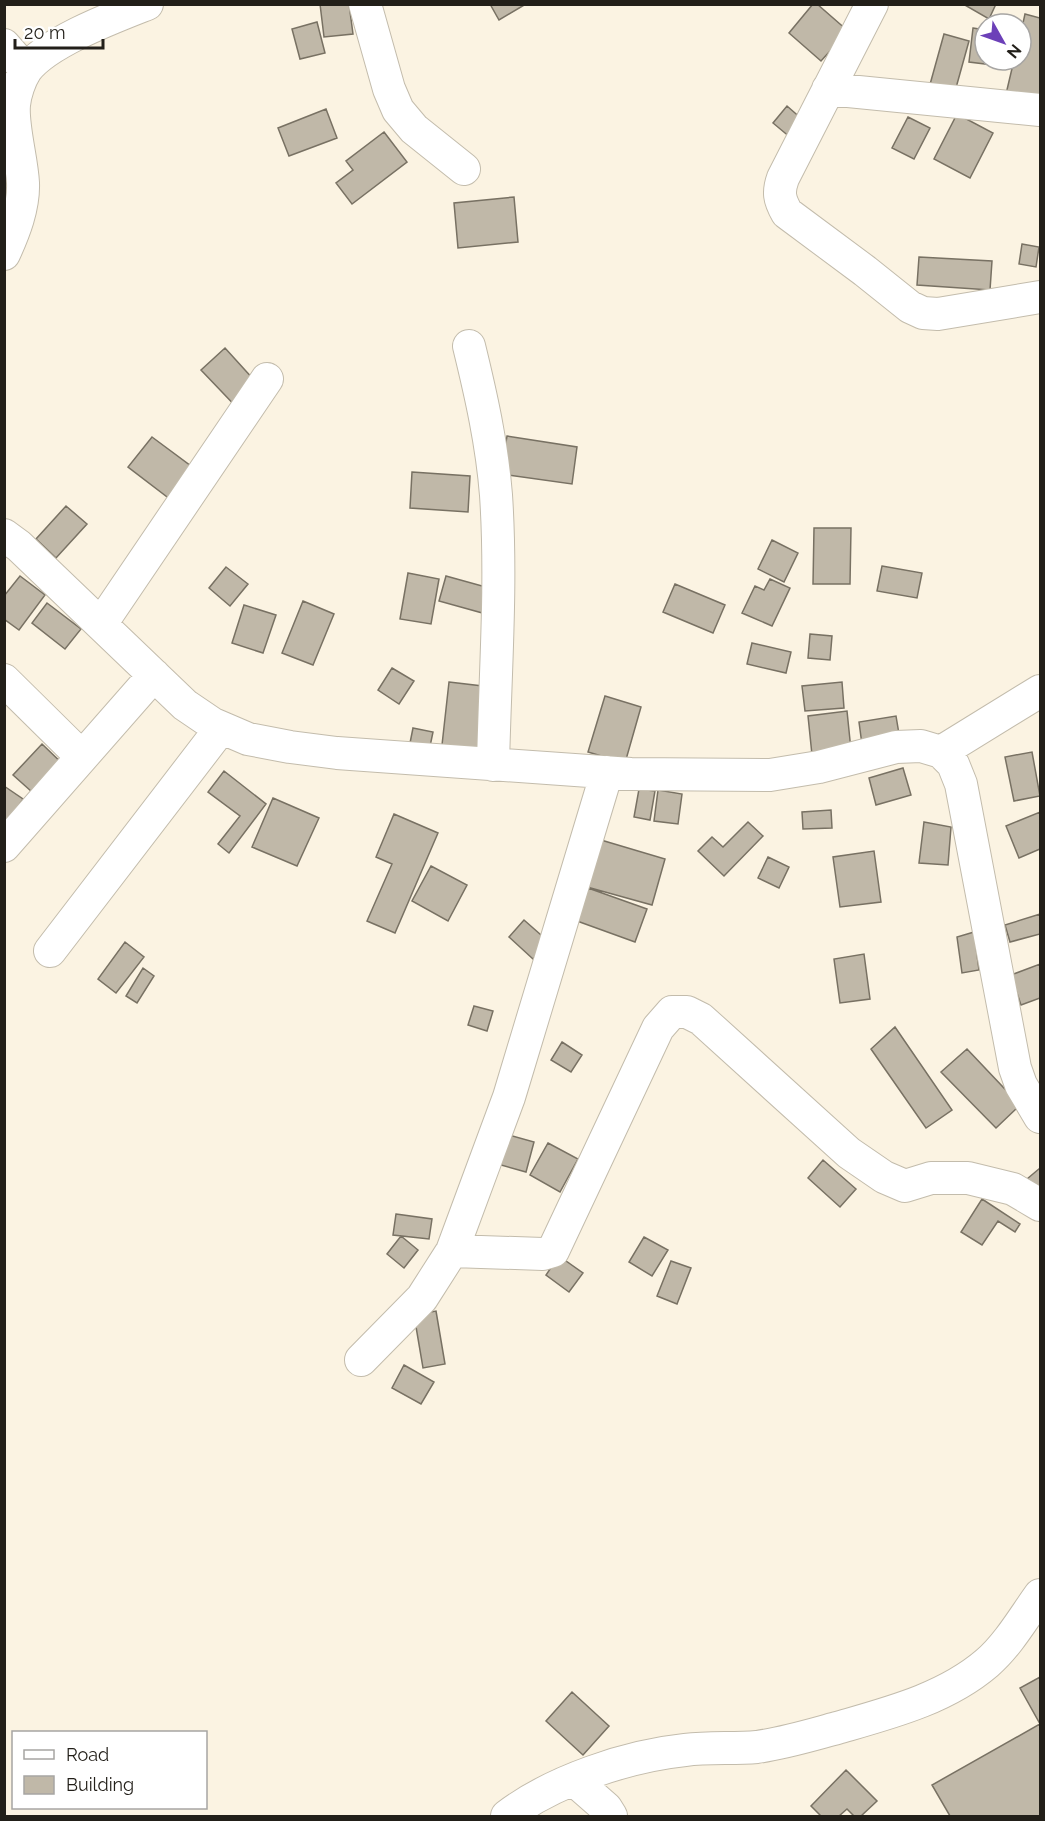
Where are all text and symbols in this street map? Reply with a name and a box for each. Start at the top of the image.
scale bar [15,12,104,50]
north arrow [973,12,1033,72]
text: 20 m [24,22,66,43]
text: N [1003,41,1025,62]
legend [12,1731,207,1809]
text: Road [66,1744,109,1765]
text: Building [66,1774,134,1795]

